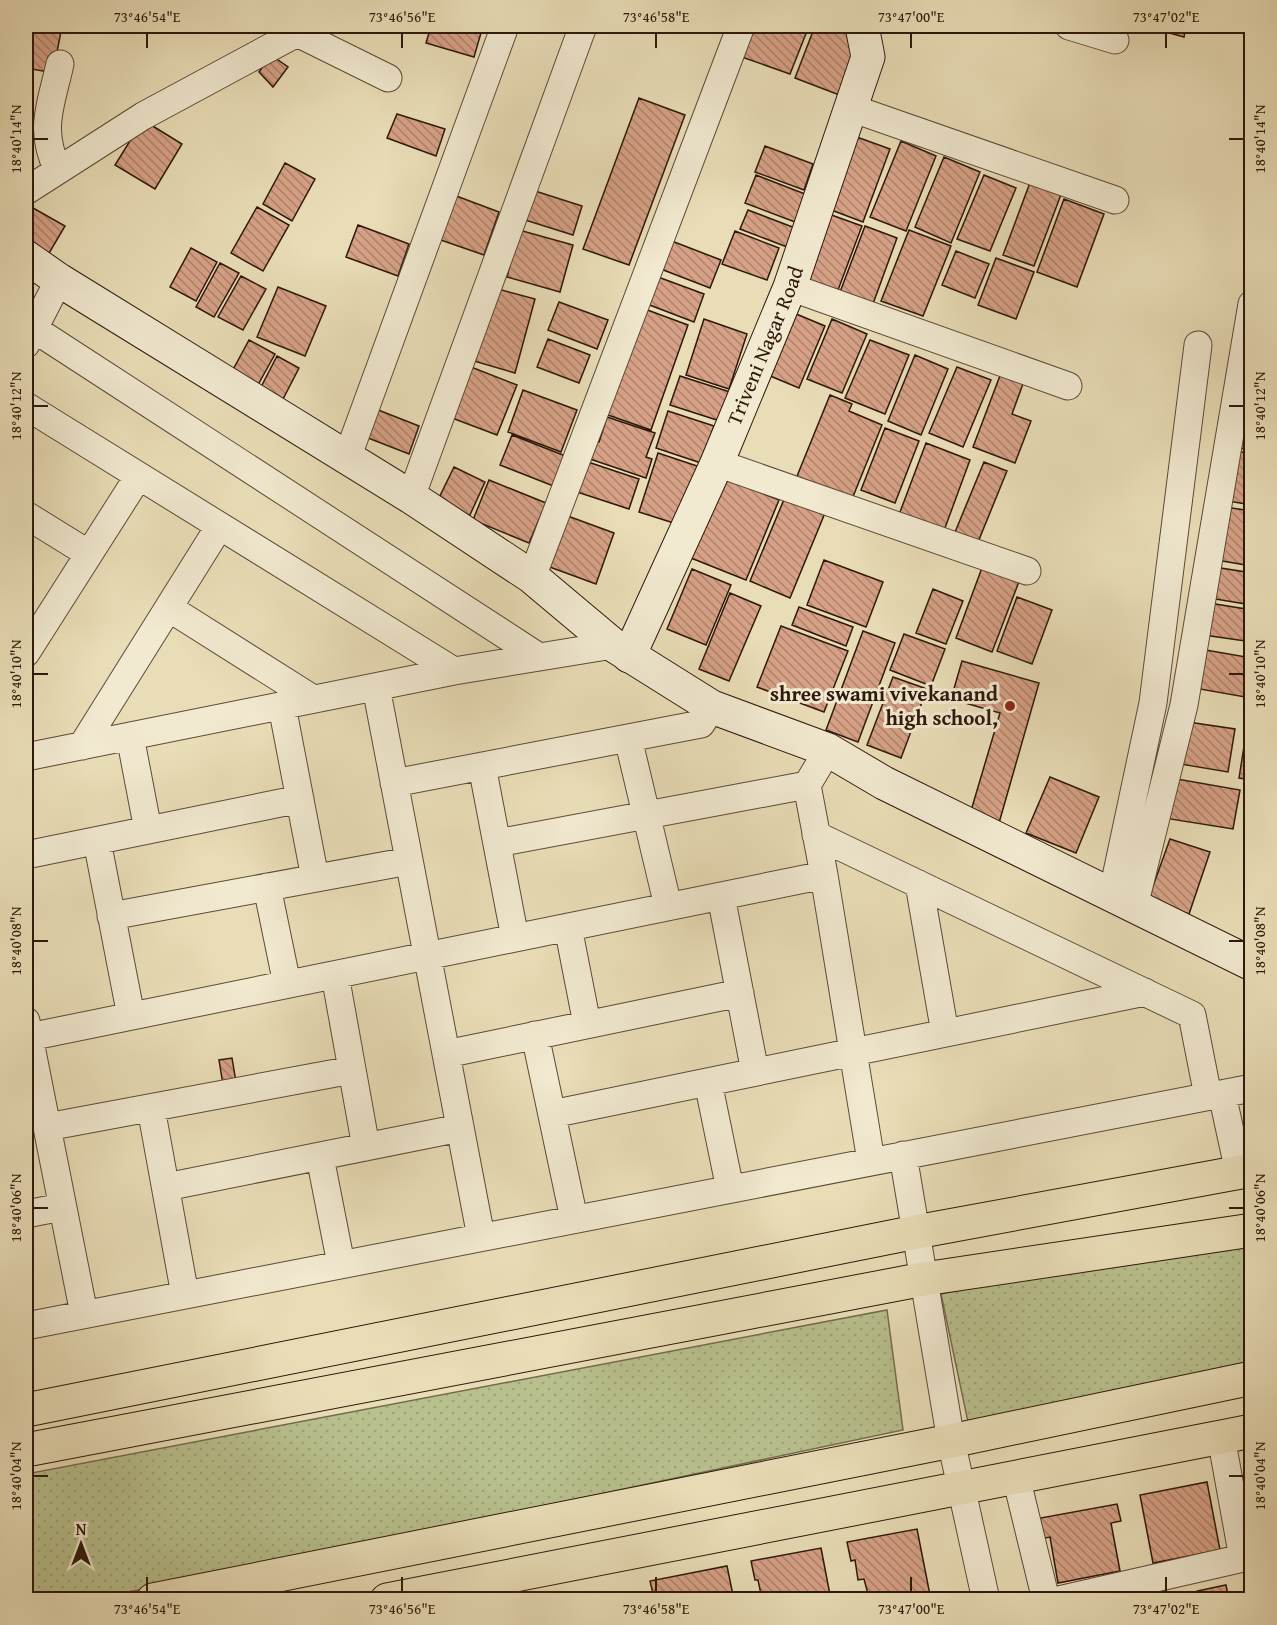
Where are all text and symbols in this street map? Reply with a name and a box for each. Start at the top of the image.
text: 73°46'54"E [114,6,181,27]
text: 73°46'56"E [369,6,436,27]
text: 73°46'58"E [623,6,690,27]
text: 73°47'00"E [878,6,945,27]
text: 73°47'02"E [1133,6,1200,27]
text: 18°40'14"N [5,104,26,173]
text: 18°40'14"N [1249,104,1270,173]
street label: Triveni Nagar Road [718,261,811,430]
text: 18°40'12"N [5,371,26,440]
text: 18°40'12"N [1249,371,1270,440]
text: 18°40'10"N [5,639,26,708]
text: 18°40'10"N [1249,639,1270,708]
place label: shree swami vivekanand high school, [770,678,998,733]
marker: shree swami vivekanand high school, [1003,699,1017,713]
text: 18°40'08"N [5,906,26,975]
text: 18°40'08"N [1249,906,1270,975]
text: 18°40'06"N [5,1173,26,1242]
text: 18°40'06"N [1249,1173,1270,1242]
text: 18°40'04"N [5,1441,26,1510]
text: 18°40'04"N [1249,1441,1270,1510]
north arrow [51,1514,111,1574]
text: N [76,1517,87,1541]
text: 73°46'54"E [114,1598,181,1619]
text: 73°46'56"E [369,1598,436,1619]
text: 73°46'58"E [623,1598,690,1619]
text: 73°47'00"E [878,1598,945,1619]
text: 73°47'02"E [1133,1598,1200,1619]

